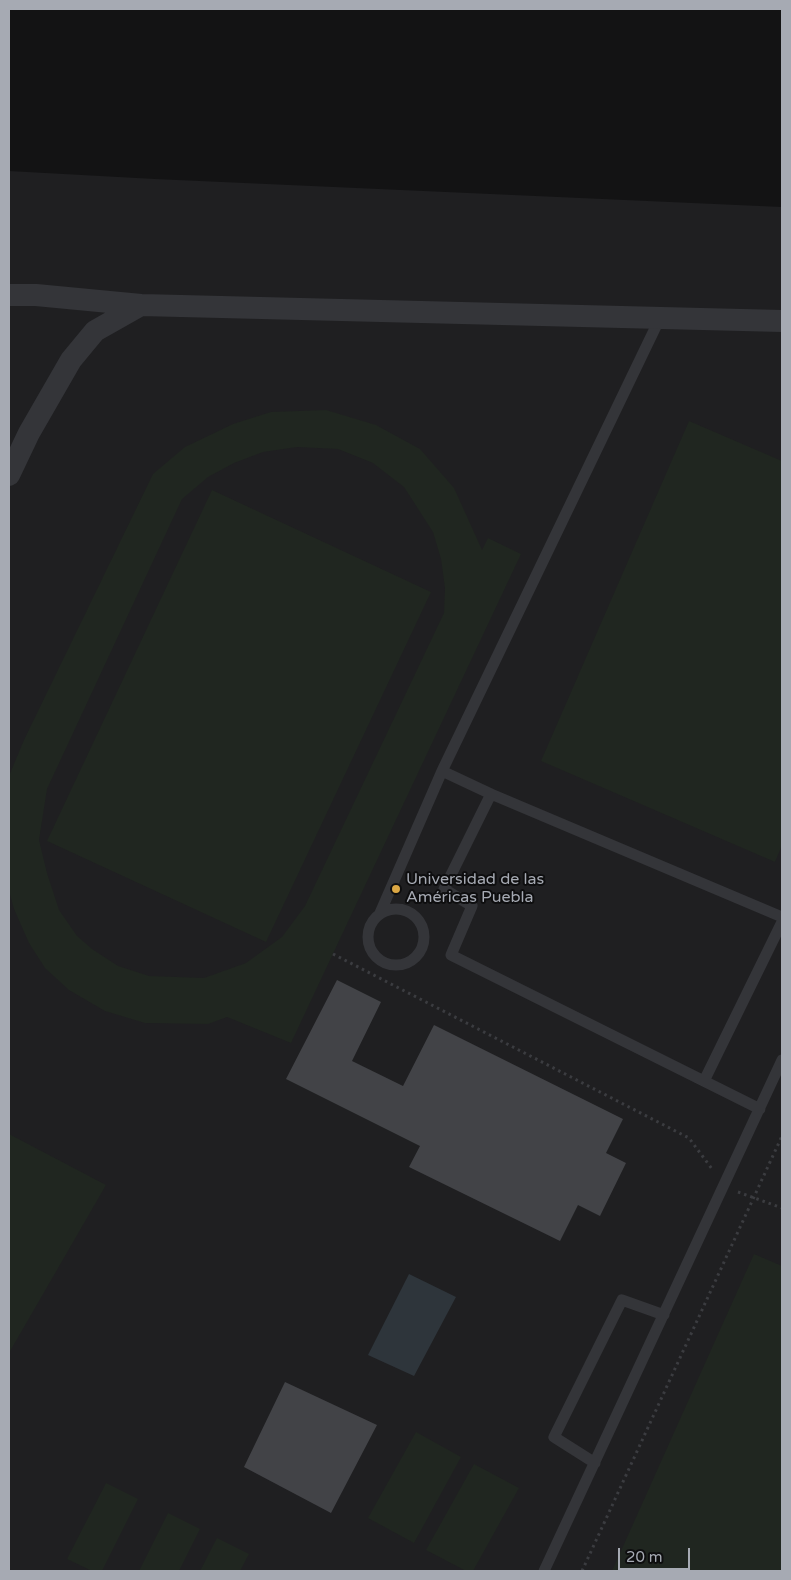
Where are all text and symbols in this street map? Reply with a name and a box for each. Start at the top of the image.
place label: Universidad de las Américas Puebla [406,870,544,908]
marker: Universidad de las Américas Puebla [390,883,402,895]
scale bar [621,1538,694,1570]
text: 20 m [626,1548,663,1566]

